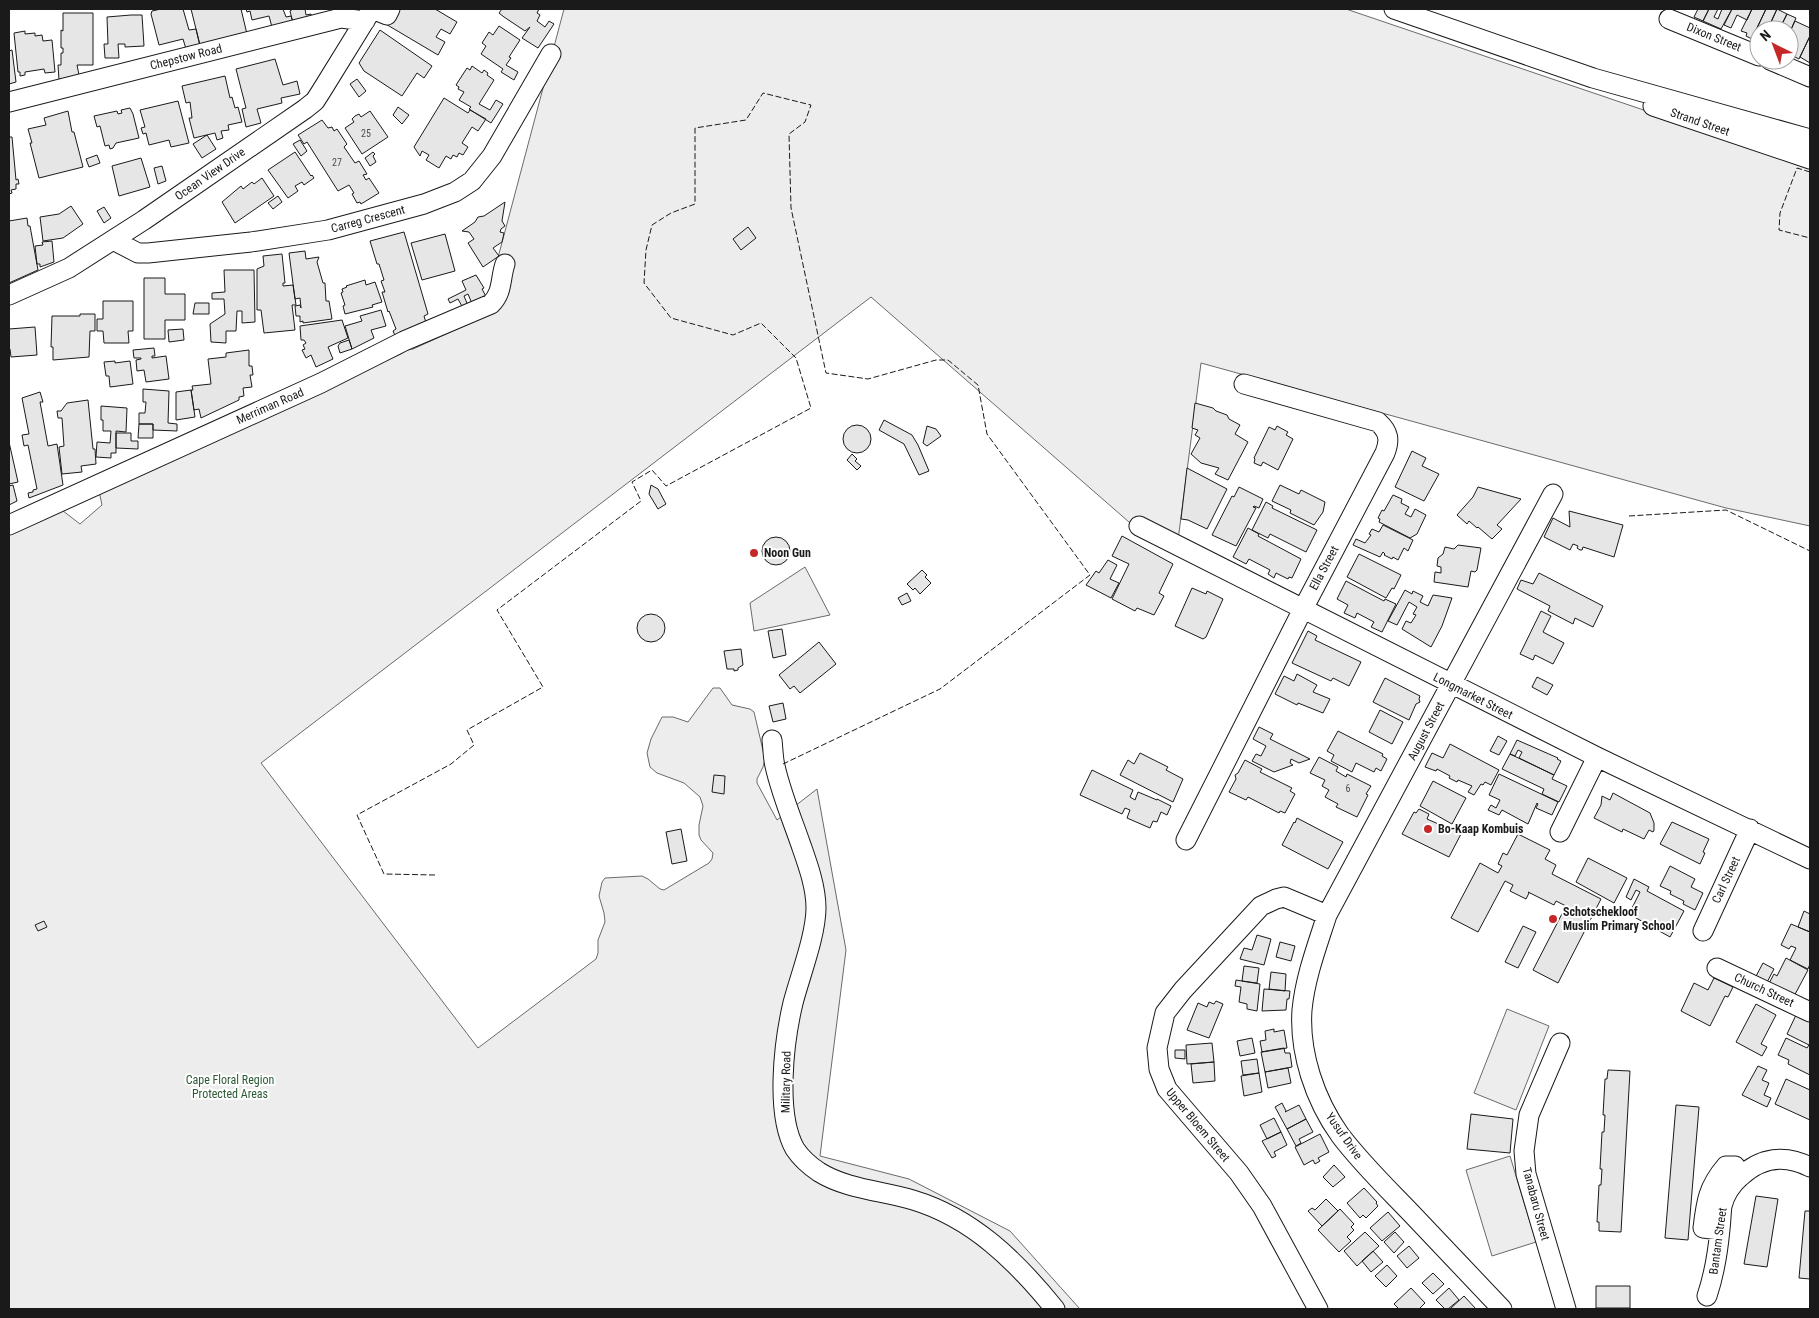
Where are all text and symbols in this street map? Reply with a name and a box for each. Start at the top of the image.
street label: Dixon Street [1685,20,1744,54]
north arrow [1749,20,1799,70]
text: N [1757,27,1774,44]
street label: Chepstow Road [149,41,224,73]
street label: Strand Street [1669,105,1732,139]
house number: 25 [361,128,371,139]
street label: Ocean View Drive [172,144,248,203]
house number: 27 [332,157,342,168]
street label: Carreg Crescent [329,202,407,236]
street label: Merriman Road [234,385,306,427]
street label: Ella Street [1307,543,1342,593]
place label: Noon Gun [764,546,811,560]
marker: Noon Gun [748,547,760,559]
street label: Longmarket Street [1431,670,1515,722]
street label: August Street [1405,699,1447,763]
house number: 6 [1346,783,1351,794]
place label: Bo-Kaap Kombuis [1438,822,1524,836]
marker: Bo-Kaap Kombuis [1422,823,1434,835]
street label: Carl Street [1709,854,1743,906]
place label: Schotschekloof Muslim Primary School [1563,905,1675,933]
marker: Schotschekloof Muslim Primary School [1547,913,1559,925]
street label: Church Street [1732,970,1796,1010]
street label: Military Road [778,1051,794,1113]
park label: Cape Floral Region Protected Areas [186,1073,274,1101]
street label: Upper Bloem Street [1163,1085,1233,1165]
street label: Yusuf Drive [1323,1110,1365,1162]
street label: Tanabaru Street [1520,1166,1553,1242]
street label: Bantam Street [1706,1206,1730,1275]

